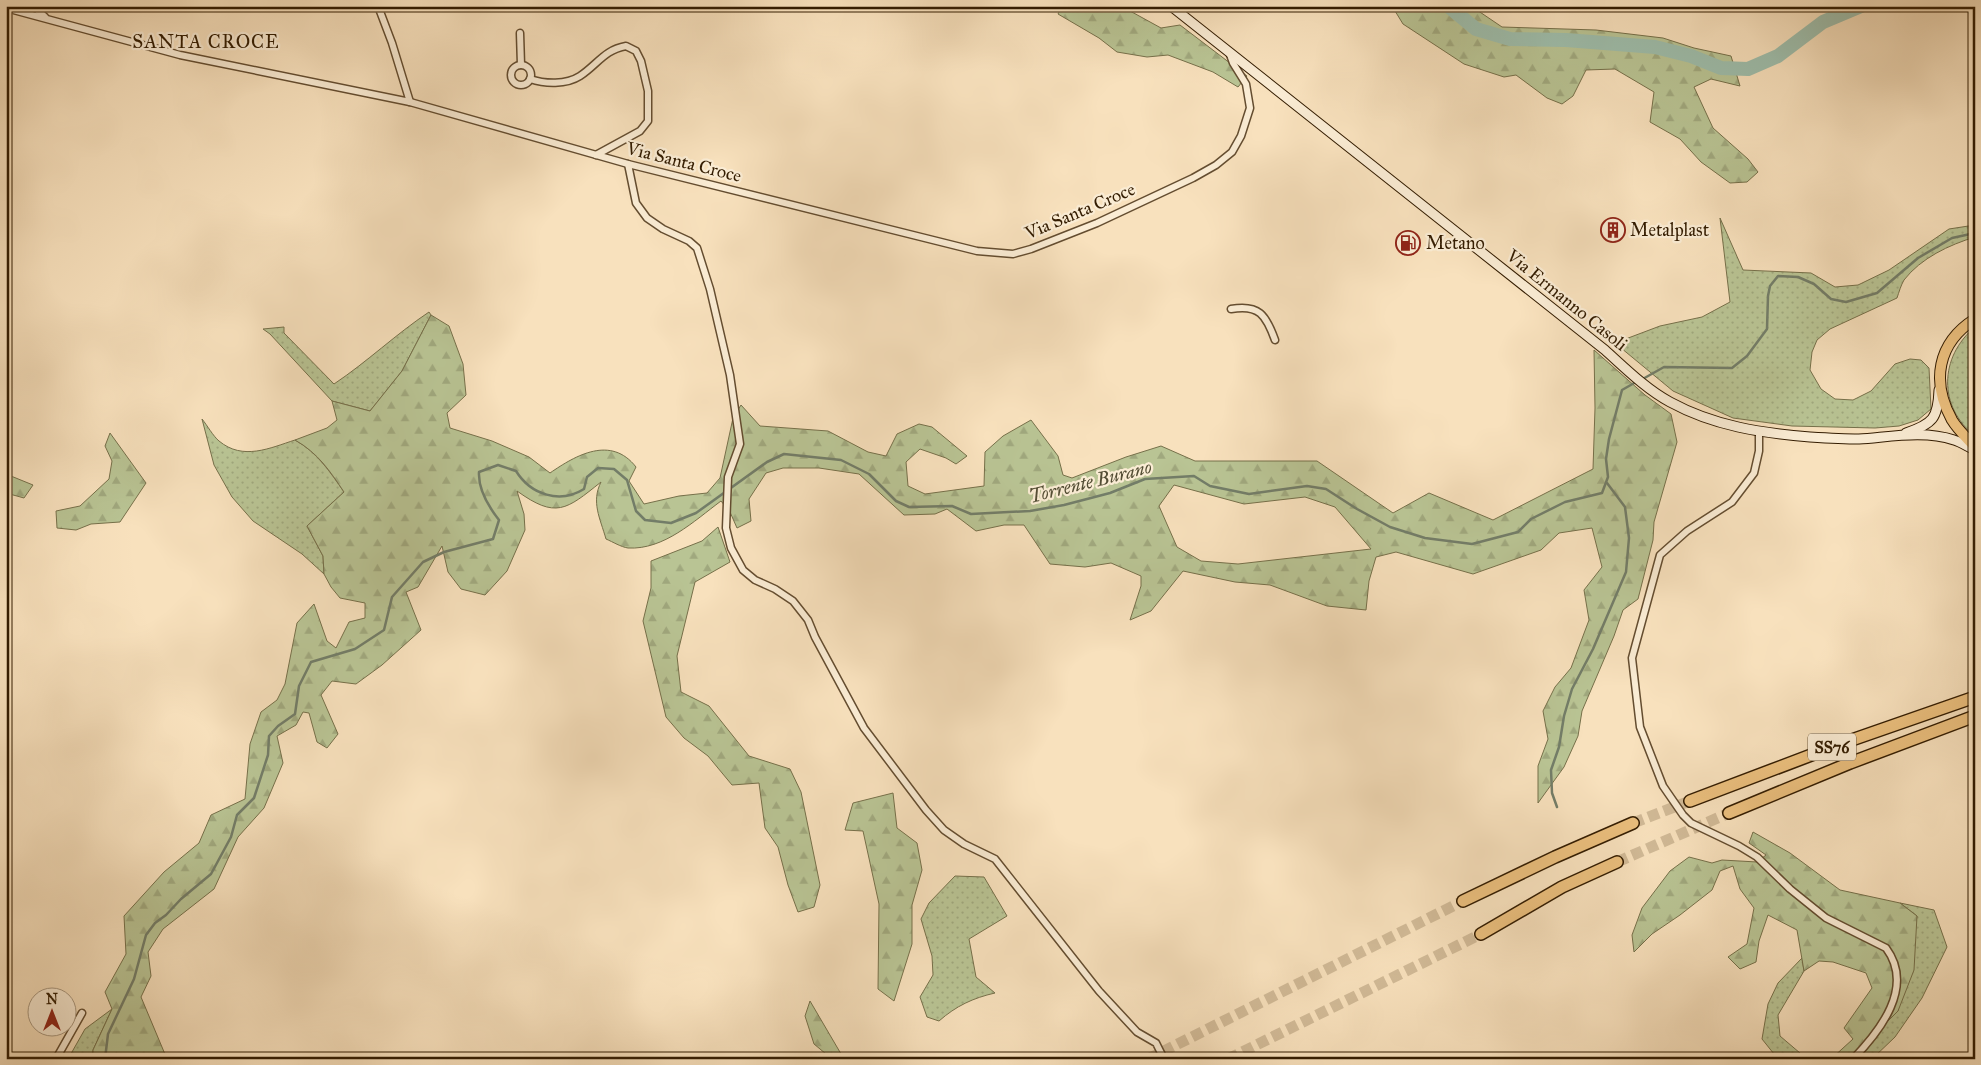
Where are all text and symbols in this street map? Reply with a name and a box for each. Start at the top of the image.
district label: SANTA CROCE [132,30,280,53]
street label: Via Santa Croce [623,137,744,187]
street label: Via Santa Croce [1021,178,1138,244]
building icon: Metalplast [1600,217,1626,243]
place label: Metalplast [1630,219,1710,241]
fuel station icon: Metano [1395,230,1421,256]
place label: Metano [1426,232,1485,254]
street label: Via Ermanno Casoli [1501,244,1632,356]
water label: Torrente Burano [1026,455,1154,508]
road number: SS76 [1808,734,1856,760]
north arrow [28,988,78,1038]
text: N [46,991,58,1008]

